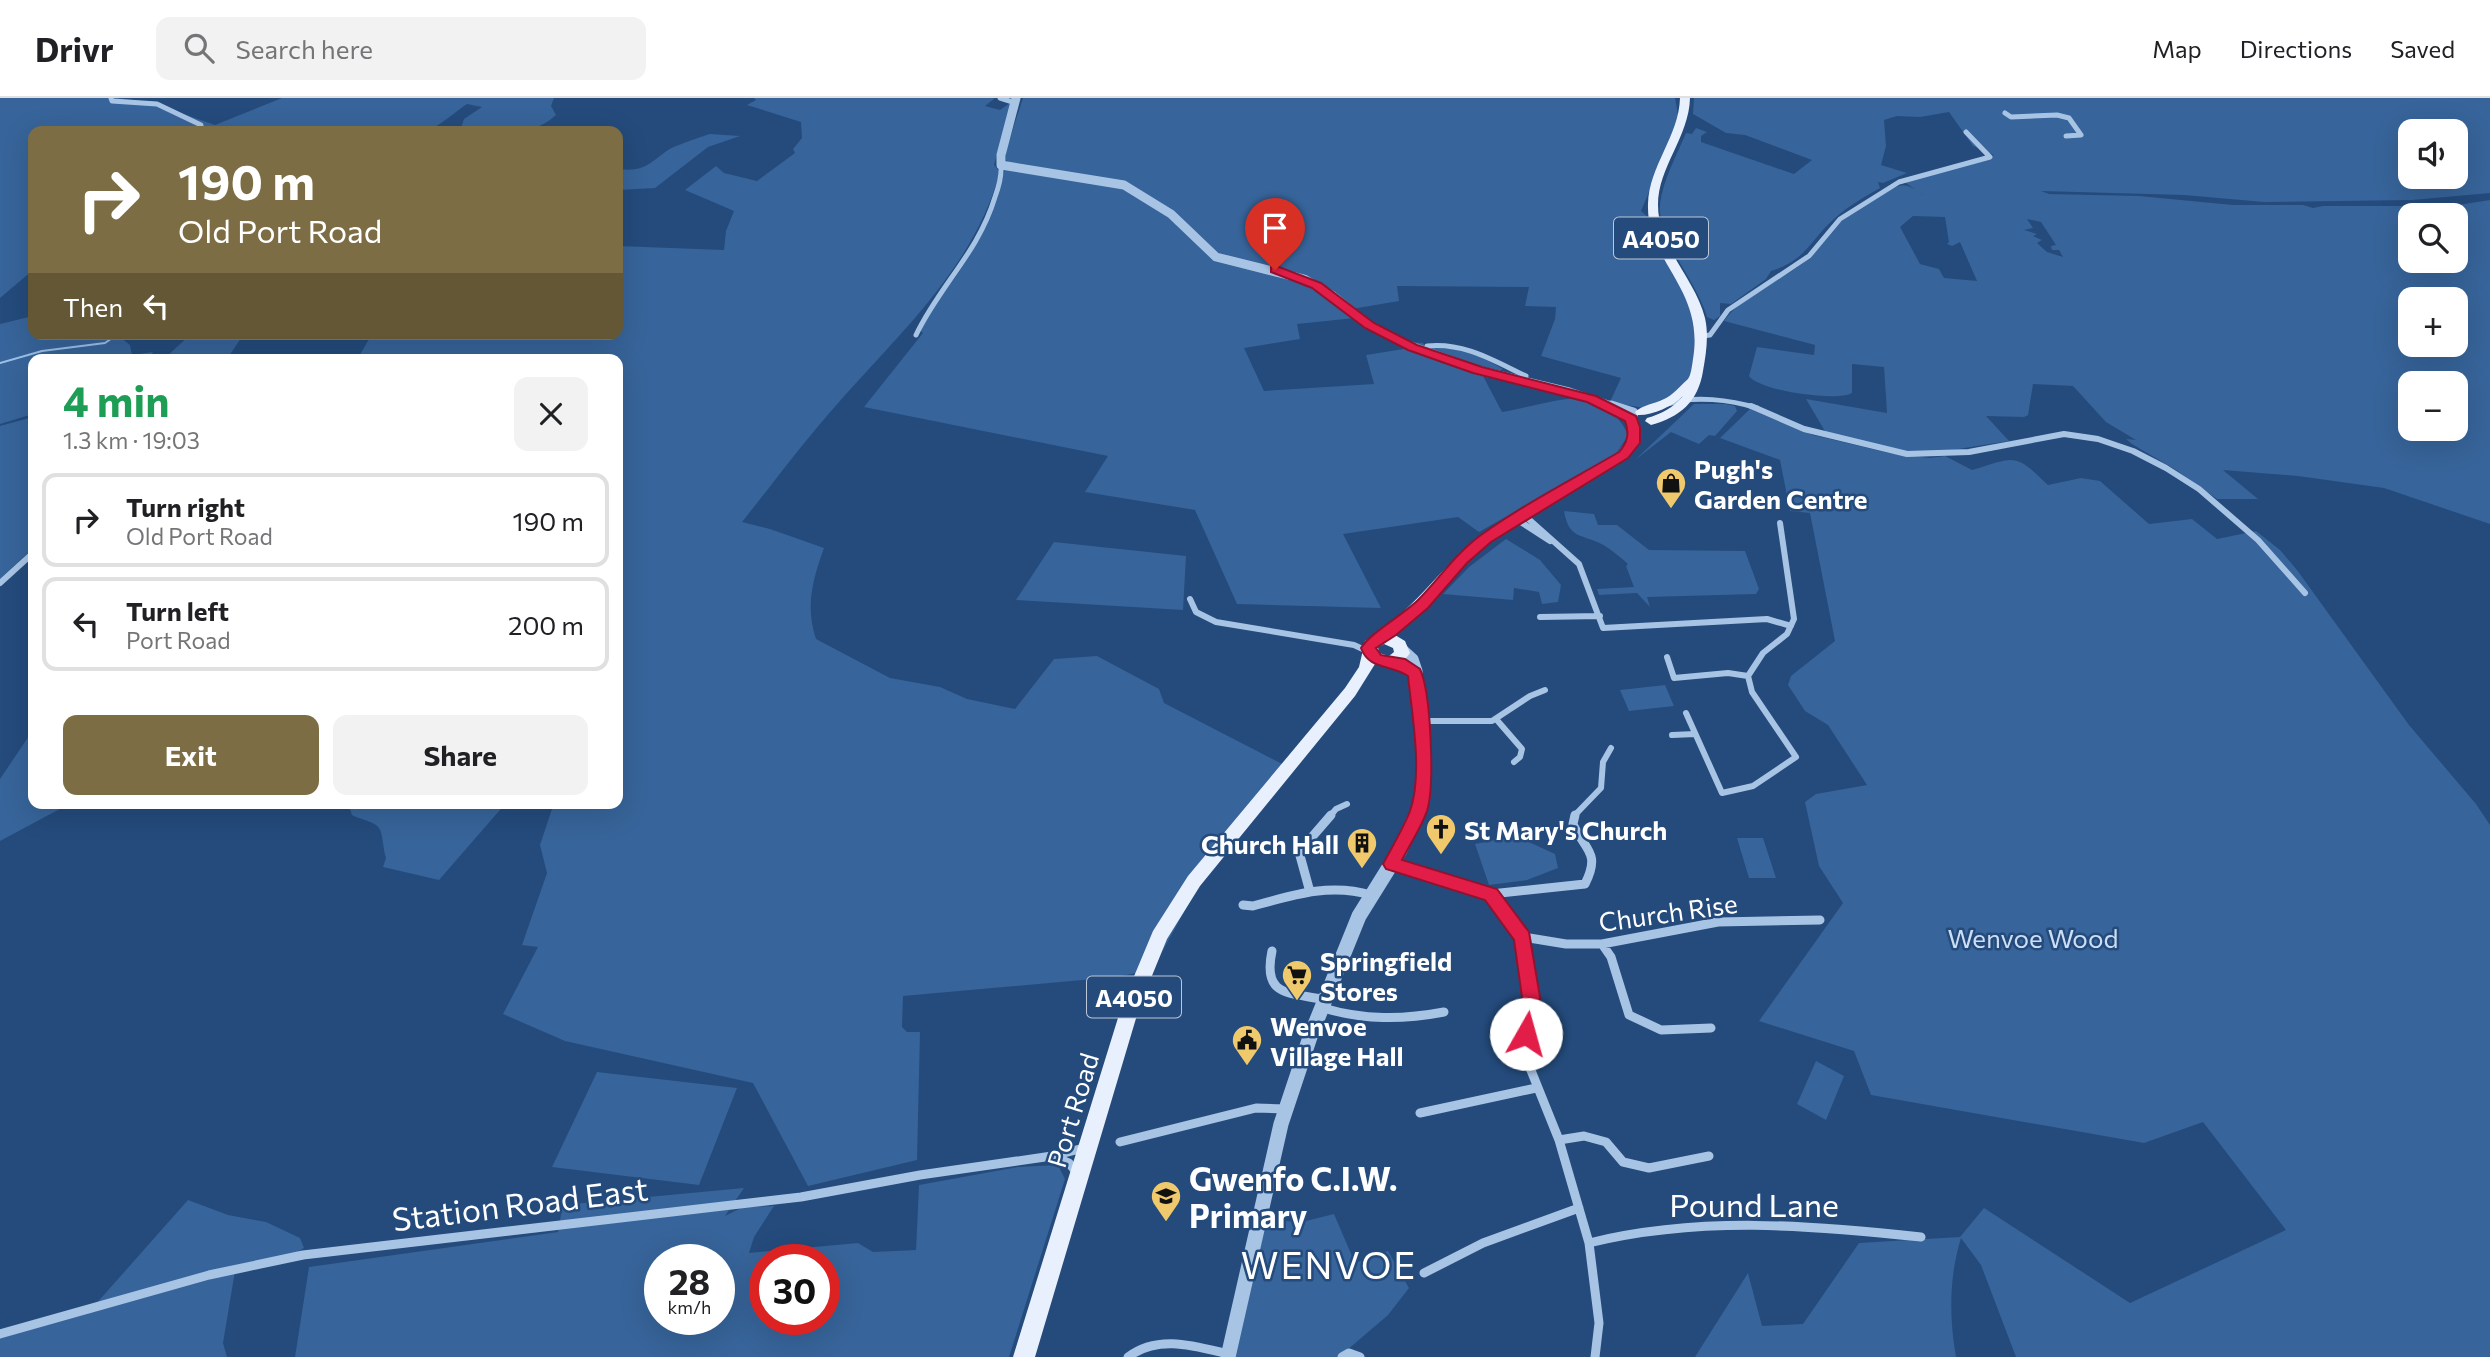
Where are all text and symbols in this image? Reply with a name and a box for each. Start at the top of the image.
search box [156,17,646,80]
text: Drivr [35,28,114,69]
icon: search [180,29,218,67]
text: Search here [236,33,373,64]
text: Map [2152,34,2202,63]
text: Directions [2240,34,2352,63]
text: Saved [2390,34,2455,63]
map controls [2398,119,2468,441]
button: sound [2398,119,2468,189]
text: 190 m [178,150,315,210]
icon: right [63,154,154,245]
pin [1245,198,1305,270]
button: search [2398,203,2468,273]
icon: arrive [1256,209,1294,247]
text: Old Port Road [178,210,382,250]
road number: A4050 [1614,218,1708,258]
icon: left [137,287,175,325]
button: + [2398,287,2468,357]
text: Then [63,291,123,322]
button: − [2398,371,2468,441]
text: 4 min [63,374,169,426]
button: close [514,377,588,451]
text: 1.3 km · 19:03 [63,426,200,454]
place label: Pugh's Garden Centre [1694,453,1867,514]
shop icon: Pugh's Garden Centre [1654,466,1688,510]
text: Turn right [126,491,245,522]
icon: right [67,501,105,539]
text: 190 m [512,505,584,536]
text: Old Port Road [126,522,273,550]
text: Turn left [126,595,229,626]
icon: left [67,605,105,643]
text: 200 m [508,609,584,640]
text: Port Road [126,626,231,654]
button: Exit [63,715,319,795]
button: Share [333,715,588,795]
church icon: St Mary's Church [1424,812,1458,856]
place label: St Mary's Church [1464,814,1667,845]
building icon: Church Hall [1345,826,1379,870]
place label: Church Hall [1201,828,1339,859]
street label: Church Rise [1597,887,1739,937]
park label: Wenvoe Wood [1948,922,2118,953]
place label: Springfield Stores [1320,945,1452,1006]
supermarket icon: Springfield Stores [1280,958,1314,1002]
road number: A4050 [1087,976,1181,1017]
position arrow [1489,997,1563,1071]
place label: Wenvoe Village Hall [1270,1010,1404,1071]
public building icon: Wenvoe Village Hall [1230,1023,1264,1067]
street label: Port Road [1040,1049,1104,1171]
place label: Gwenfo C.I.W. Primary [1189,1158,1398,1235]
street label: Station Road East [390,1167,650,1239]
school or university icon: Gwenfo C.I.W. Primary [1149,1179,1183,1223]
street label: Pound Lane [1669,1184,1839,1224]
district label: WENVOE [1241,1241,1417,1287]
speed limit sign: 30 [749,1244,840,1335]
text: 28 [669,1259,710,1302]
text: km/h [668,1296,711,1318]

